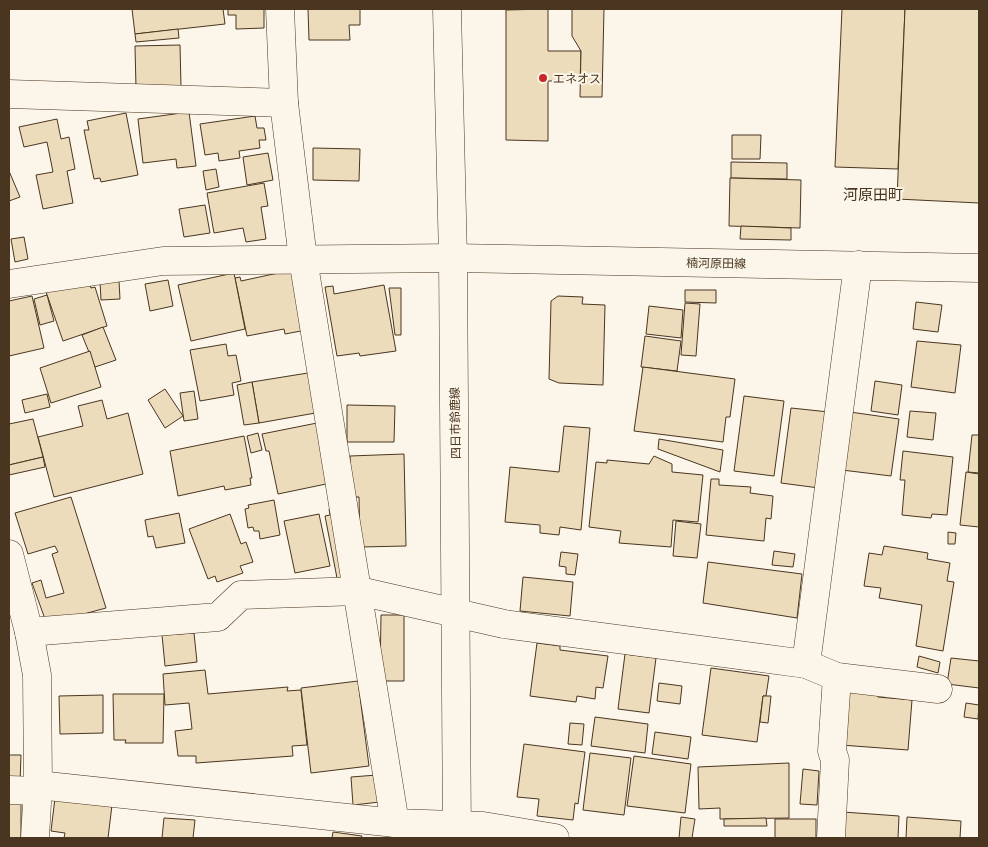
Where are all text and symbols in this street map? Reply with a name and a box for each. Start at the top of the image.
place label: エネオス [553,70,601,87]
marker: エネオス [537,72,549,84]
district label: 河原田町 [843,184,903,205]
street label: 楠河原田線 [686,254,746,272]
street label: 四日市鈴鹿線 [446,387,464,459]

